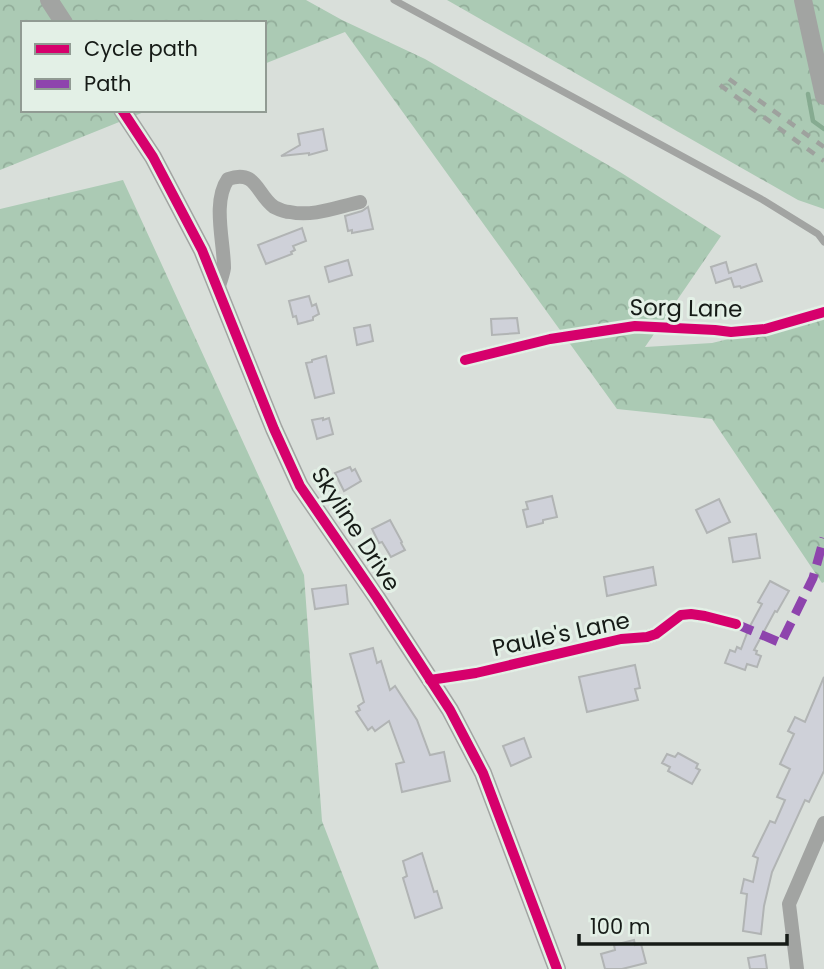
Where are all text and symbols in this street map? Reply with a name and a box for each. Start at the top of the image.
legend [21,21,266,112]
text: Cycle path [84,34,198,63]
text: Path [84,69,131,98]
street label: Sorg Lane [629,291,743,325]
street label: Skyline Drive [304,461,408,597]
street label: Paule's Lane [489,604,633,664]
scale bar [579,902,787,946]
text: 100 m [590,912,650,941]

